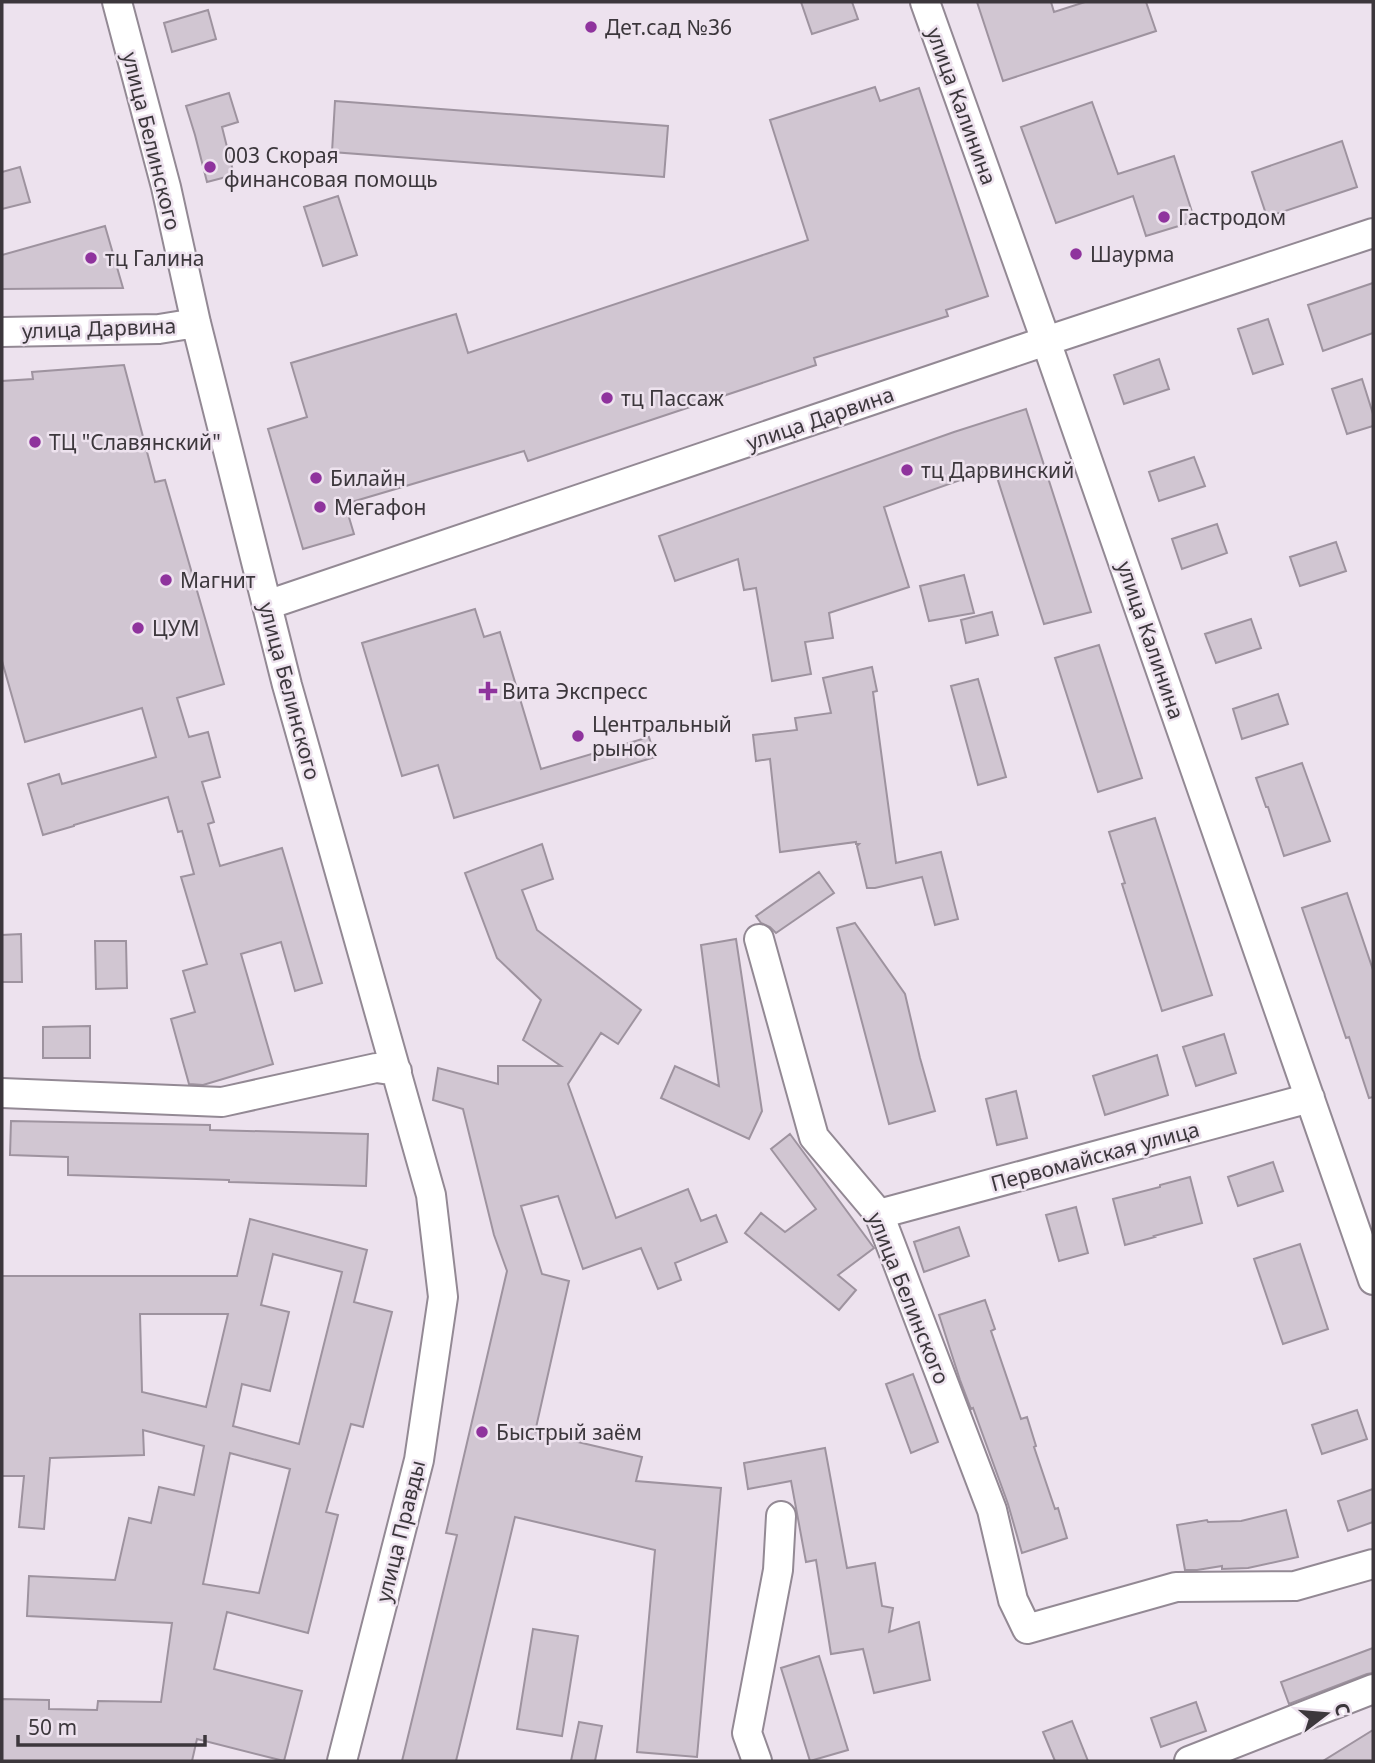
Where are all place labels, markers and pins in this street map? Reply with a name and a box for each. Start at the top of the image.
place label: Дет.сад №36 [605,13,732,41]
marker: Дет.сад №36 [583,19,599,35]
place label: 003 Скорая финансовая помощь [224,141,438,193]
marker: 003 Скорая финансовая помощь [202,159,218,175]
place label: Гастродом [1178,203,1286,231]
marker: Гастродом [1156,209,1172,225]
place label: Шаурма [1090,240,1174,268]
place label: тц Галина [105,244,205,272]
marker: Шаурма [1068,246,1084,262]
marker: тц Галина [83,250,99,266]
place label: тц Пассаж [621,384,724,412]
marker: тц Пассаж [599,390,615,406]
place label: ТЦ "Славянский" [49,428,221,456]
marker: ТЦ "Славянский" [27,434,43,450]
place label: тц Дарвинский [921,456,1074,484]
marker: тц Дарвинский [899,462,915,478]
place label: Билайн [330,464,406,492]
marker: Билайн [308,470,324,486]
place label: Мегафон [334,493,426,521]
marker: Мегафон [312,499,328,515]
place label: Магнит [180,566,256,594]
marker: Магнит [158,572,174,588]
place label: ЦУМ [152,614,200,642]
marker: ЦУМ [130,620,146,636]
place label: Вита Экспресс [502,677,648,705]
marker: Вита Экспресс [480,683,496,699]
place label: Центральный рынок [592,710,732,762]
marker: Центральный рынок [570,728,586,744]
place label: Быстрый заём [496,1418,642,1446]
marker: Быстрый заём [474,1424,490,1440]

